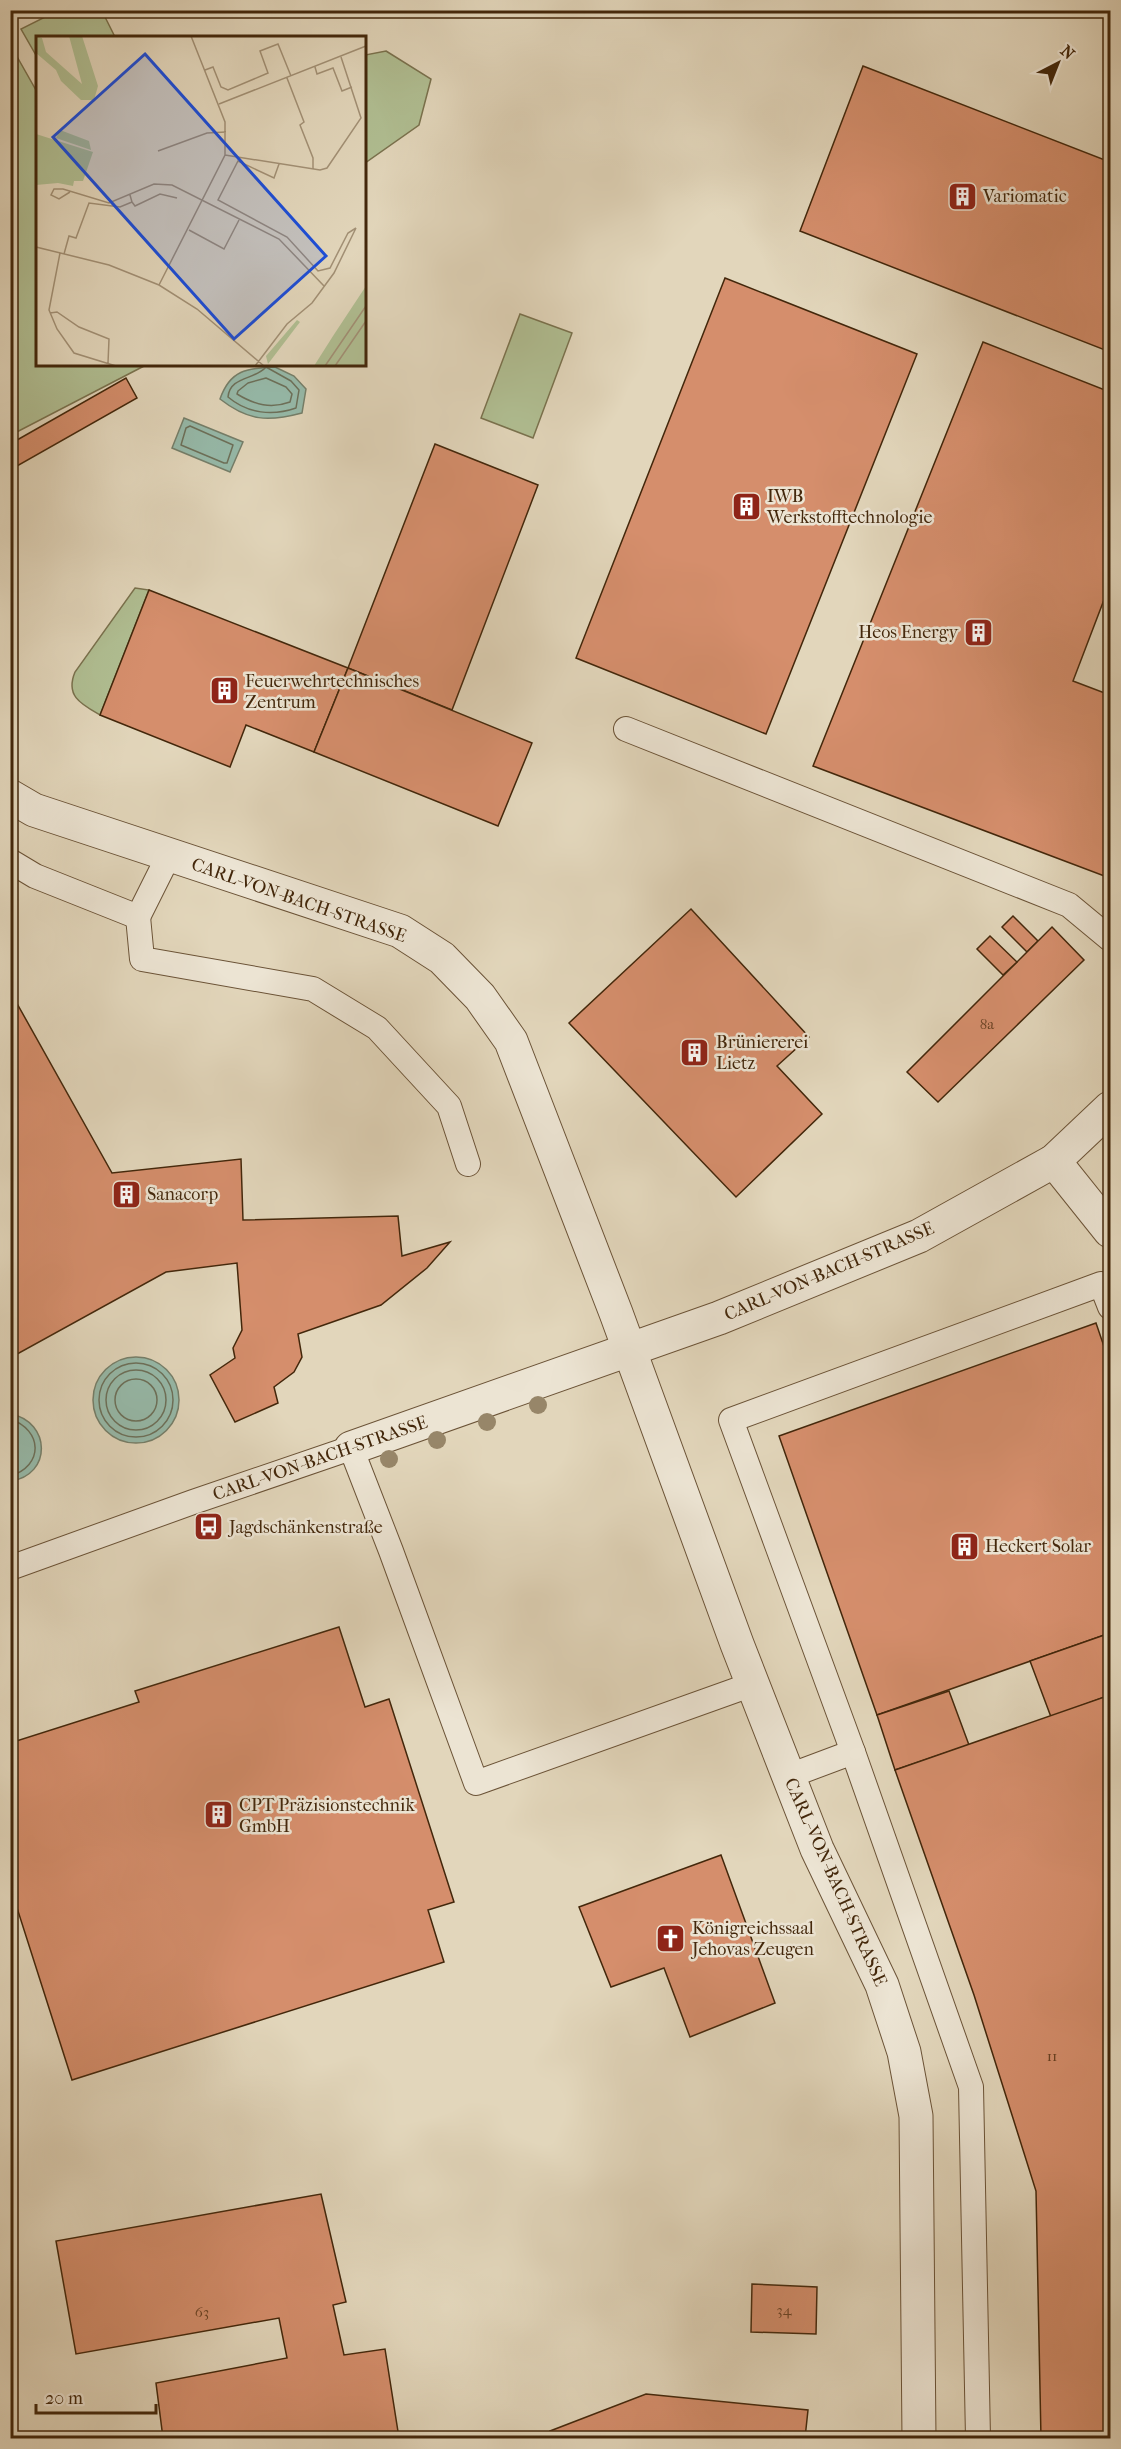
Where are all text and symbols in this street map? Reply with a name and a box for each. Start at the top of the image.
north arrow [1028,33,1088,93]
inset map [36,36,366,366]
text: N [1057,41,1079,64]
building icon: Variomatic [946,180,978,212]
place label: Variomatic [982,186,1067,207]
place label: IWB Werkstofftechnologie [766,486,932,528]
building icon: IWB Werkstofftechnologie [730,490,762,522]
building icon: Heos Energy [963,616,995,648]
place label: Heos Energy [858,622,959,643]
place label: Feuerwehrtechnisches Zentrum [245,671,419,713]
building icon: Feuerwehrtechnisches Zentrum [208,675,240,707]
street label: CARL-VON-BACH-STRASSE [189,854,409,947]
house number: 8a [980,1015,995,1033]
place label: Brüniererei Lietz [716,1032,809,1074]
building icon: Brüniererei Lietz [679,1036,711,1068]
building icon: Sanacorp [110,1178,142,1210]
place label: Sanacorp [147,1184,218,1205]
street label: CARL-VON-BACH-STRASSE [721,1218,937,1325]
street label: CARL-VON-BACH-STRASSE [210,1412,430,1505]
bus stop icon: Jagdschänkenstraße [192,1511,224,1543]
place label: Jagdschänkenstraße [227,1517,383,1538]
building icon: Heckert Solar [948,1530,980,1562]
place label: Heckert Solar [985,1536,1091,1557]
street label: CARL-VON-BACH-STRASSE [780,1775,891,1990]
place label: CPT Präzisionstechnik GmbH [239,1795,415,1837]
building icon: CPT Präzisionstechnik GmbH [202,1799,234,1831]
place label: Königreichssaal Jehovas Zeugen [690,1918,814,1960]
church icon: Königreichssaal Jehovas Zeugen [655,1922,687,1954]
house number: 11 [1047,2047,1057,2065]
house number: 34 [776,2301,793,2319]
house number: 63 [195,2303,209,2321]
scale bar [36,2377,156,2415]
text: 20 m [45,2388,83,2409]

